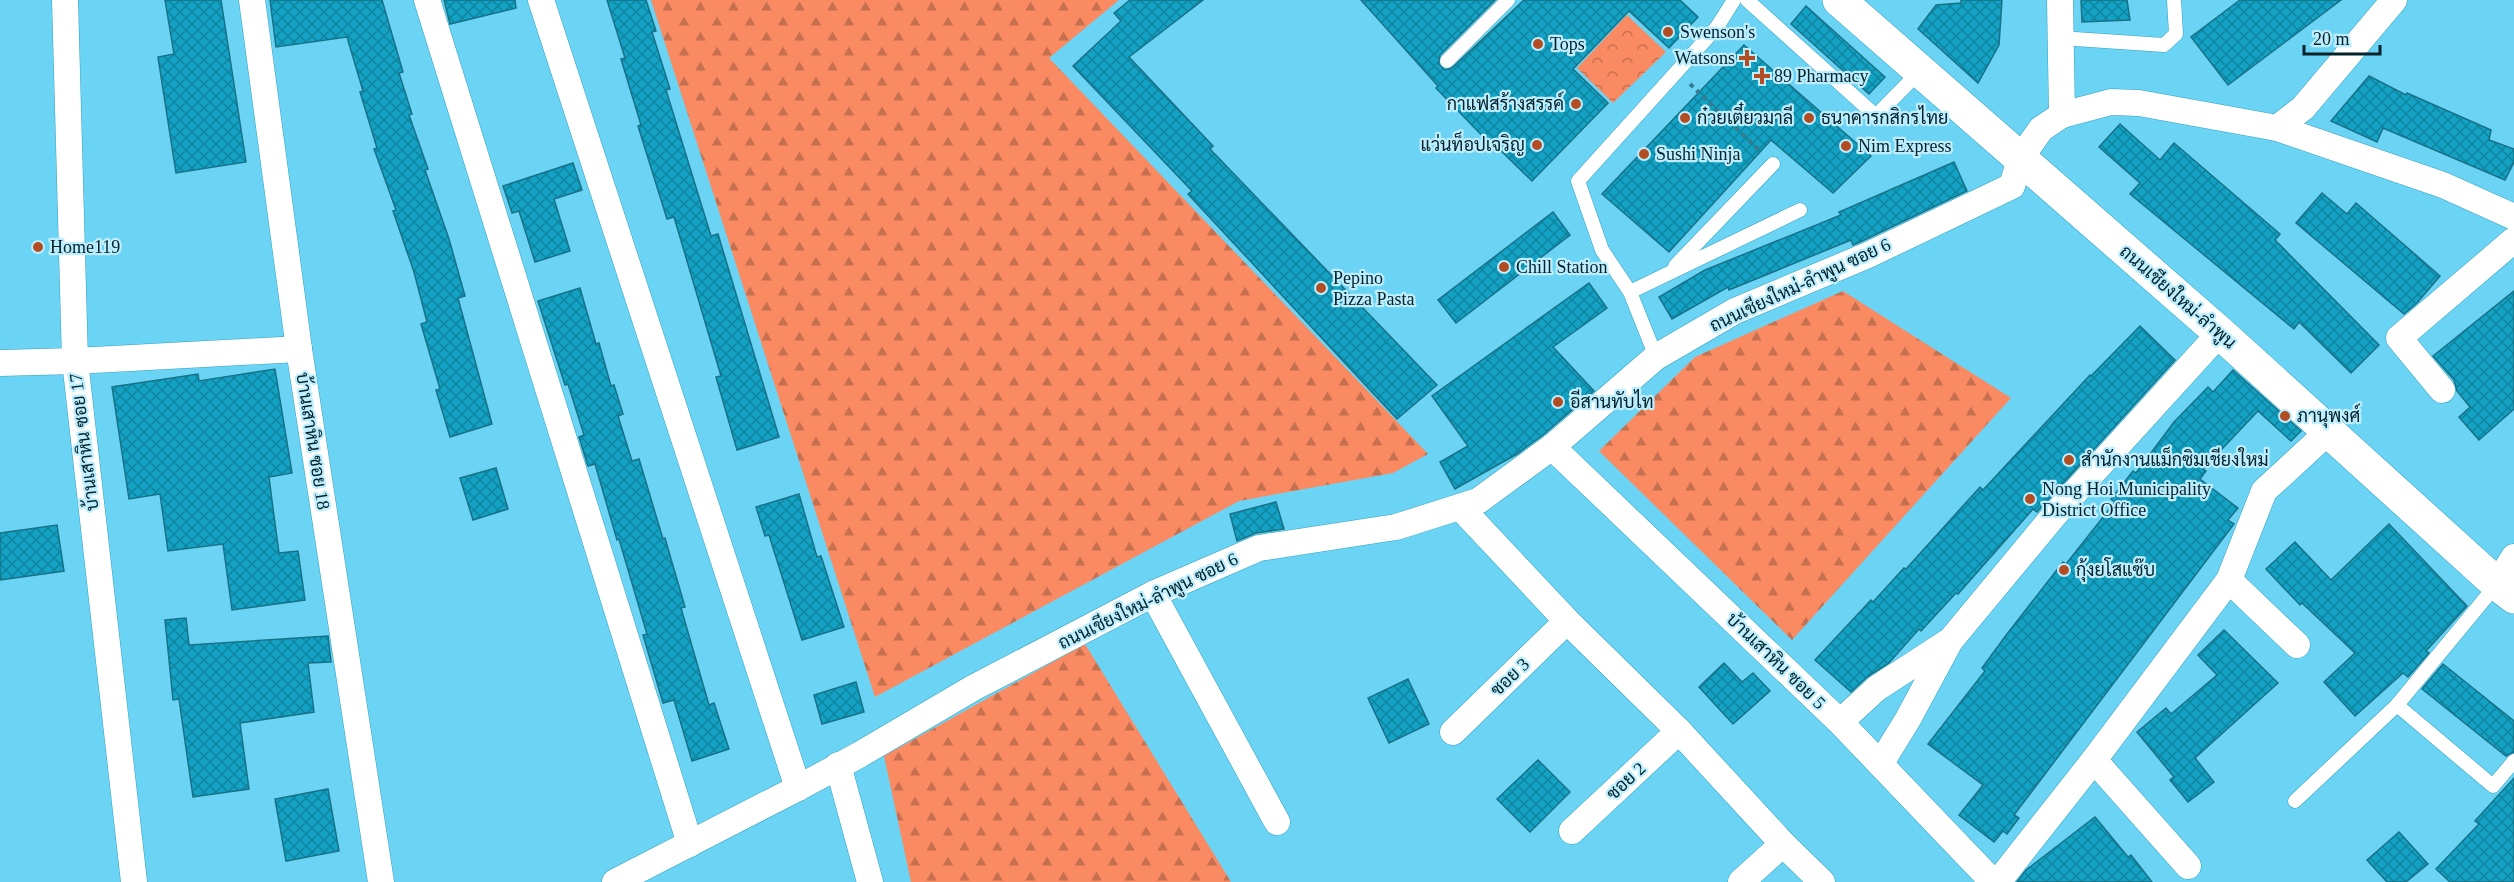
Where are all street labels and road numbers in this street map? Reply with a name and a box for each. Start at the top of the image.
street label: ถนนเชียงใหม่-ลำพูน ซอย 6 [1705,232,1895,338]
street label: ถนนเชียงใหม่-ลำพูน [2114,239,2242,355]
street label: บ้านเสาหิน ซอย 18 [292,371,336,511]
street label: บ้านเสาหิน ซอย 17 [64,372,102,512]
street label: ถนนเชียงใหม่-ลำพูน ซอย 6 [1054,546,1242,656]
street label: บ้านเสาหิน ซอย 5 [1723,607,1831,713]
street label: ซอย 3 [1487,654,1533,700]
street label: ซอย 2 [1603,758,1649,804]

